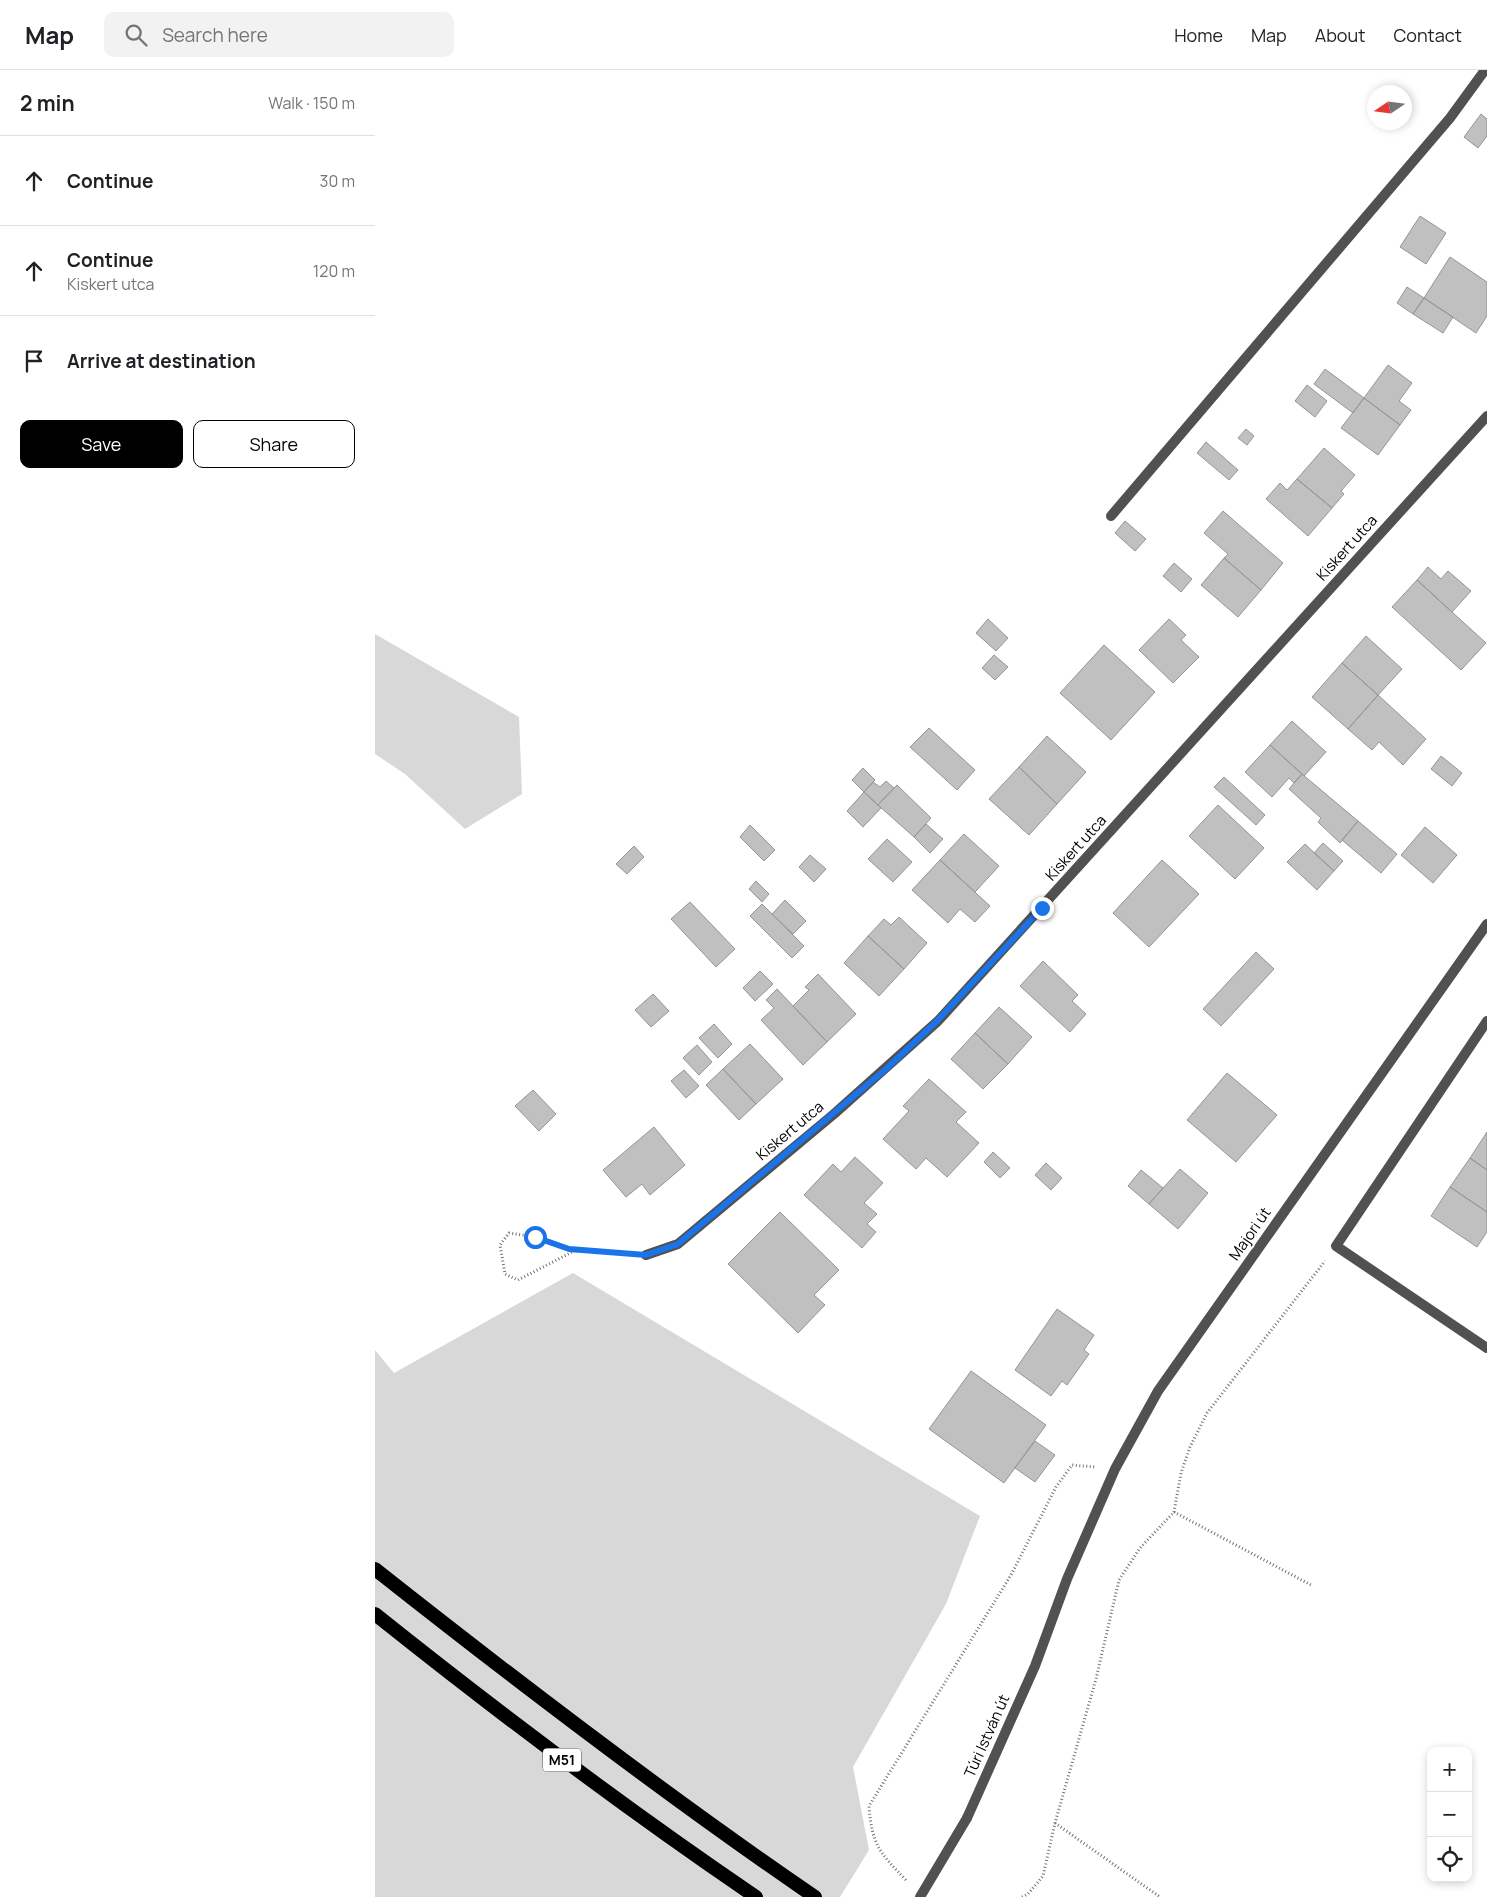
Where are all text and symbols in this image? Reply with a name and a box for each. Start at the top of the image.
search box [104,12,454,57]
text: Map [25,18,74,51]
icon: search [122,21,150,49]
text: Search here [162,22,268,48]
text: Home [1174,23,1223,47]
text: Map [1251,23,1287,47]
text: About [1315,23,1365,47]
text: Contact [1393,23,1462,47]
north arrow [1367,85,1412,130]
text: 2 min [20,89,75,117]
text: Walk · 150 m [268,92,355,114]
icon: ahead [20,167,48,195]
text: Continue [67,168,153,194]
text: 30 m [320,170,355,192]
text: Continue [67,247,153,273]
icon: ahead [20,257,48,285]
text: 120 m [313,260,355,282]
text: Kiskert utca [67,273,154,295]
icon: arrive [20,347,48,375]
text: Arrive at destination [67,348,256,374]
button: Save [20,420,183,468]
button: Share [193,420,355,468]
street label: Kiskert utca [1311,510,1382,585]
street label: Kiskert utca [1040,810,1111,885]
route end [1031,897,1054,920]
street label: Kiskert utca [752,1096,828,1165]
street label: Majori út [1224,1203,1276,1264]
route start [524,1226,547,1249]
street label: Túri István út [959,1691,1014,1781]
map controls [1427,1747,1472,1882]
button: + [1427,1747,1472,1792]
road number: M51 [543,1748,581,1772]
button: − [1427,1792,1472,1837]
button: locate [1427,1837,1472,1882]

